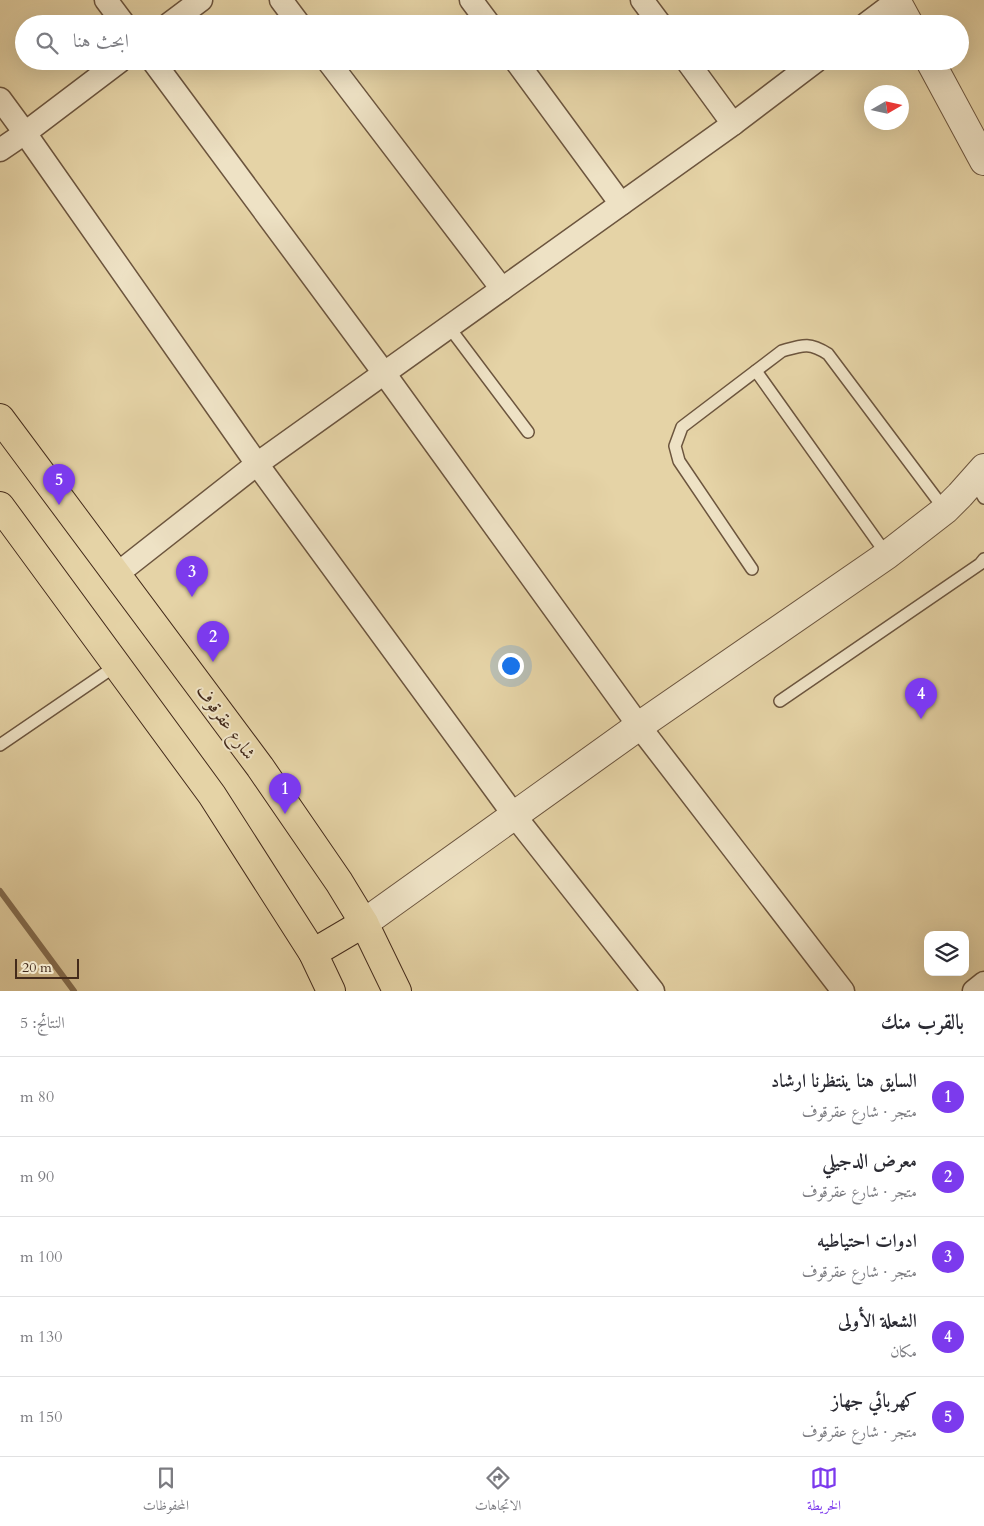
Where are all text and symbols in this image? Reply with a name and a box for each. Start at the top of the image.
search box [15,15,969,70]
text: ابحث هنا [73,28,129,54]
icon: search [33,29,61,57]
north arrow [864,85,909,130]
pin: 5 [43,464,75,505]
pin: 3 [176,556,208,597]
pin: 2 [197,621,229,662]
your location [498,653,524,679]
pin: 4 [905,678,937,719]
street label: شارع عقرقوف [188,680,261,766]
pin: 1 [269,773,301,814]
map controls [924,931,969,976]
button: layers [924,931,969,976]
scale bar [15,956,79,979]
text: 20 m [22,958,52,977]
text: بالقرب منك [881,1008,964,1037]
text: النتائج: 5 [20,1012,65,1034]
text: السايق هنا ينتظرنا ارشاد [771,1068,917,1094]
text: 80 m [20,1086,54,1108]
text: 1 [944,1086,952,1108]
text: متجر · شارع عقرقوف [802,1101,917,1123]
text: معرض الدجيلي [822,1148,917,1174]
text: 90 m [20,1166,54,1188]
text: 2 [944,1166,952,1188]
text: متجر · شارع عقرقوف [802,1181,917,1203]
text: ادوات احتياطيه [817,1228,917,1254]
text: 100 m [20,1246,62,1268]
text: 3 [944,1246,952,1268]
text: متجر · شارع عقرقوف [802,1261,917,1283]
text: الشعلة الأولى [838,1308,917,1334]
text: 130 m [20,1326,62,1348]
text: 4 [944,1326,952,1348]
text: مكان [890,1341,917,1363]
text: كهربائي جهاز [832,1388,917,1414]
text: 150 m [20,1406,62,1428]
text: 5 [944,1406,952,1428]
text: متجر · شارع عقرقوف [802,1421,917,1443]
tab: المحفوظات [143,1464,189,1519]
tab: الاتجاهات [475,1464,521,1519]
tab: الخريطة [807,1464,841,1519]

